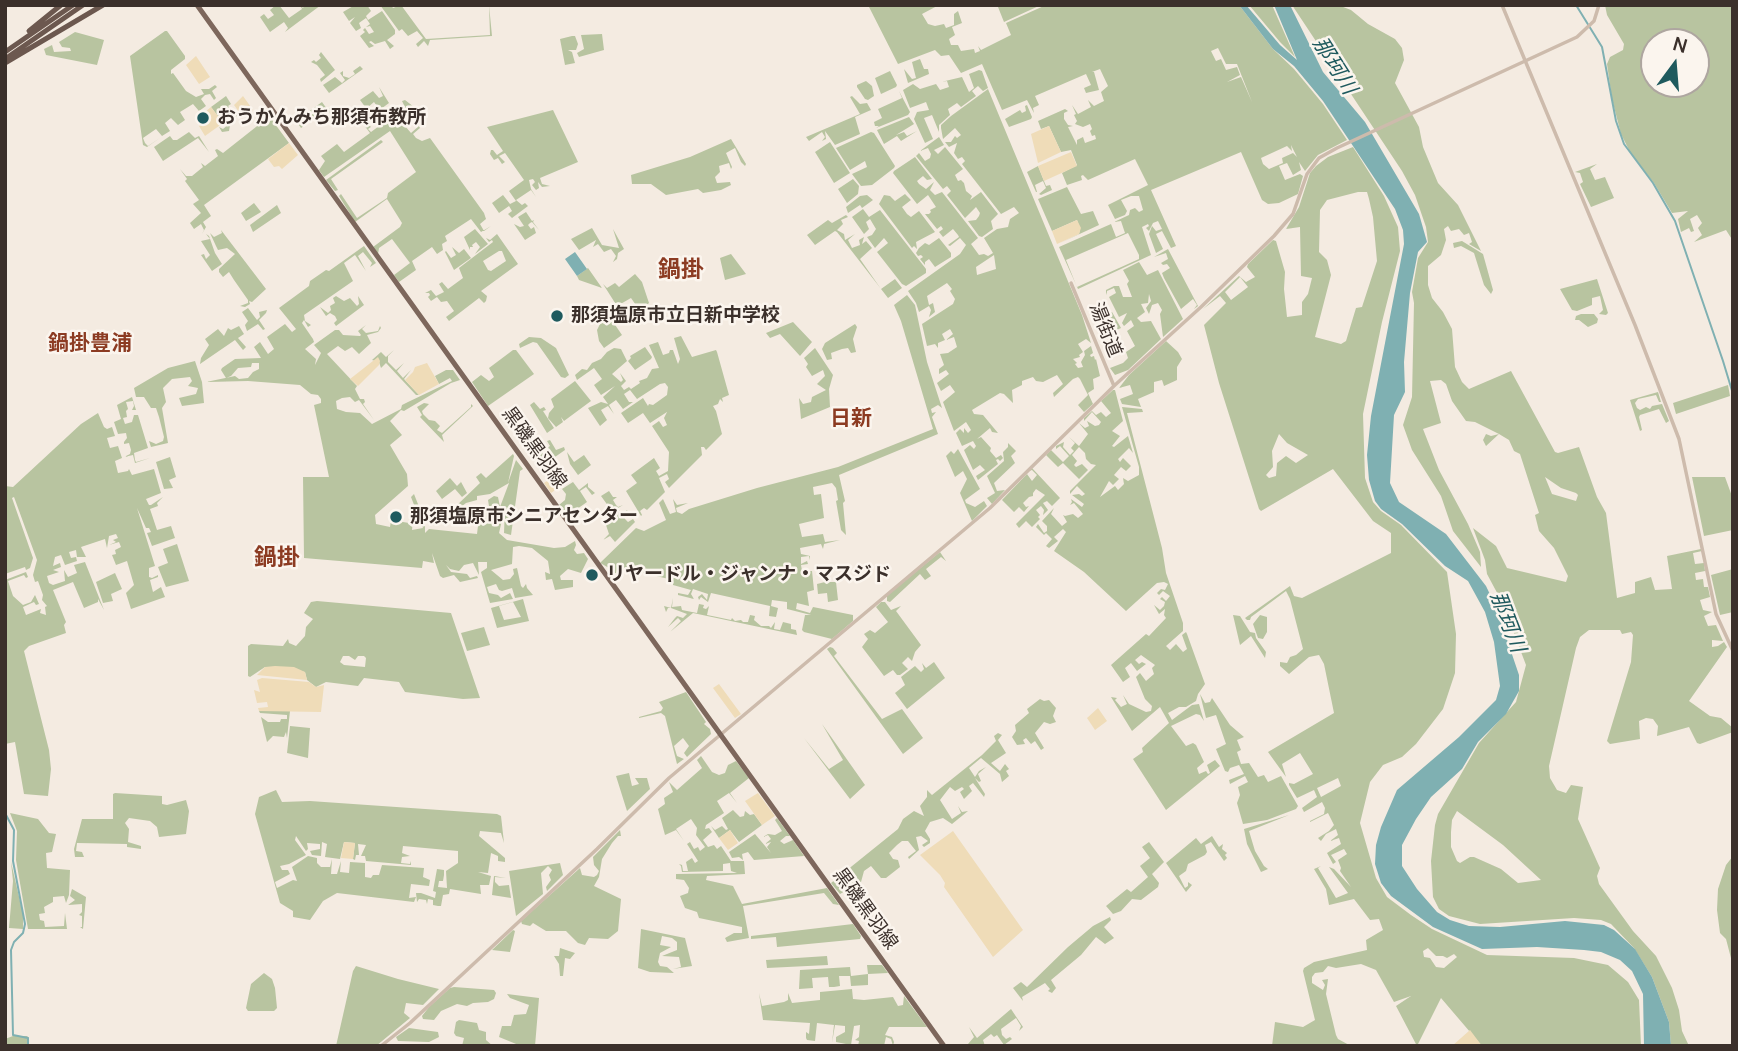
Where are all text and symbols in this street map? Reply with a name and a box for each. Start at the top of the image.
north arrow [1640,28,1710,98]
text: N [1670,30,1690,59]
water label: 那珂川 [1307,33,1361,99]
place label: おうかんみち那須布教所 [217,107,426,129]
marker: おうかんみち那須布教所 [195,110,211,126]
district label: 鍋掛 [658,257,704,285]
street label: 湯街道 [1084,299,1126,361]
place label: 那須塩原市立日新中学校 [571,305,780,327]
marker: 那須塩原市立日新中学校 [549,308,565,324]
district label: 鍋掛豊浦 [48,331,132,357]
street label: 黒磯黒羽線 [497,403,571,493]
district label: 日新 [830,406,872,432]
place label: 那須塩原市シニアセンター [410,506,638,528]
marker: 那須塩原市シニアセンター [388,509,404,525]
district label: 鍋掛 [254,545,300,573]
place label: リヤードル・ジャンナ・マスジド [606,564,891,586]
marker: リヤードル・ジャンナ・マスジド [584,567,600,583]
water label: 那珂川 [1484,588,1530,656]
street label: 黒磯黒羽線 [828,864,902,954]

